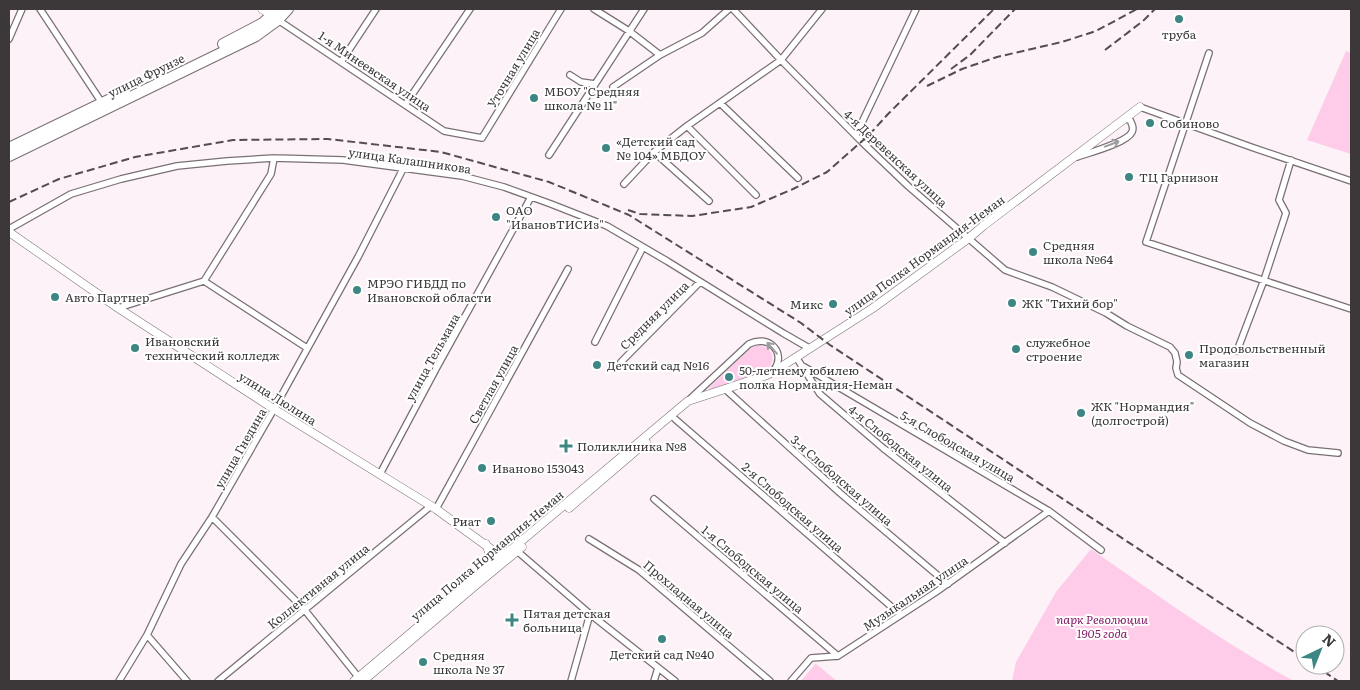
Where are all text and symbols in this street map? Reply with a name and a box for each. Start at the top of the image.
marker: труба [1173,13,1185,25]
street label: Уточная улица [482,24,544,111]
place label: труба [1162,25,1197,43]
street label: 1-я Минеевская улица [315,26,435,116]
street label: улица Фрунзе [105,49,187,101]
place label: МБОУ "Средняя школа № 11" [544,82,640,114]
marker: МБОУ "Средняя школа № 11" [528,92,540,104]
street label: 4-я Деревенская улица [840,105,952,211]
place label: Собиново [1160,114,1219,132]
marker: Собиново [1144,117,1156,129]
place label: «Детский сад № 104» МБДОУ [616,132,707,164]
one-way arrow [1104,139,1119,149]
street label: улица Калашникова [348,142,473,178]
marker: «Детский сад № 104» МБДОУ [600,142,612,154]
place label: ТЦ Гарнизон [1139,168,1218,186]
marker: ТЦ Гарнизон [1123,171,1135,183]
street label: улица Полка Нормандия-Неман [840,190,1008,320]
place label: ОАО "ИвановТИСИз" [506,201,604,233]
marker: ОАО "ИвановТИСИз" [490,211,502,223]
place label: Средняя школа №64 [1043,236,1113,268]
marker: Средняя школа №64 [1027,246,1039,258]
place label: МРЭО ГИБДД по Ивановской области [367,274,492,306]
street label: Средняя улица [615,276,693,354]
marker: МРЭО ГИБДД по Ивановской области [351,284,363,296]
place label: Авто Партнер [65,288,149,306]
marker: Авто Партнер [49,291,61,303]
place label: ЖК "Тихий бор" [1022,294,1118,312]
place label: Микс [790,295,823,313]
marker: ЖК "Тихий бор" [1006,297,1018,309]
marker: Микс [827,298,839,310]
street label: улица Тельмана [400,309,464,404]
place label: Ивановский технический колледж [145,332,280,364]
place label: служебное строение [1026,333,1091,365]
place label: Продовольственный магазин [1199,339,1326,371]
street label: Светлая улица [464,341,522,427]
marker: Ивановский технический колледж [129,342,141,354]
one-way arrow [766,342,778,354]
marker: служебное строение [1010,343,1022,355]
marker: Продовольственный магазин [1183,349,1195,361]
place label: Детский сад №16 [607,356,710,374]
marker: Детский сад №16 [591,359,603,371]
place label: 50-летнему юбилею полка Нормандия-Неман [739,361,893,393]
street label: улица Люлина [235,367,321,429]
marker: 50-летнему юбилею полка Нормандия-Неман [723,371,735,383]
place label: ЖК "Нормандия" (долгострой) [1091,397,1194,429]
street label: 4-я Слободская улица [845,400,958,496]
street label: улица Гнедина [210,404,271,492]
street label: 5-я Слободская улица [897,406,1019,486]
marker: ЖК "Нормандия" (долгострой) [1075,407,1087,419]
street label: 3-я Слободская улица [787,431,897,530]
place label: Поликлиника №8 [577,437,687,455]
marker: Поликлиника №8 [559,439,573,453]
street label: 2-я Слободская улица [738,458,848,557]
place label: Иваново 153043 [492,459,584,477]
marker: Иваново 153043 [476,462,488,474]
street label: улица Полка Нормандия-Неман [407,485,567,625]
place label: Риат [452,512,481,530]
marker: Риат [485,515,497,527]
street label: 1-я Слободская улица [698,521,808,618]
street label: Коллективная улица [263,539,373,633]
street label: Музыкальная улица [859,551,972,635]
street label: Прохладная улица [640,556,739,643]
place label: Пятая детская больница [523,604,611,636]
park label: парк Революции 1905 года [1056,610,1149,642]
marker: Пятая детская больница [505,613,519,627]
north arrow [1295,625,1345,675]
text: N [1318,628,1341,651]
marker: Детский сад №40 [656,633,668,645]
place label: Детский сад №40 [610,645,714,663]
place label: Средняя школа № 37 [433,646,505,678]
marker: Средняя школа № 37 [417,656,429,668]

